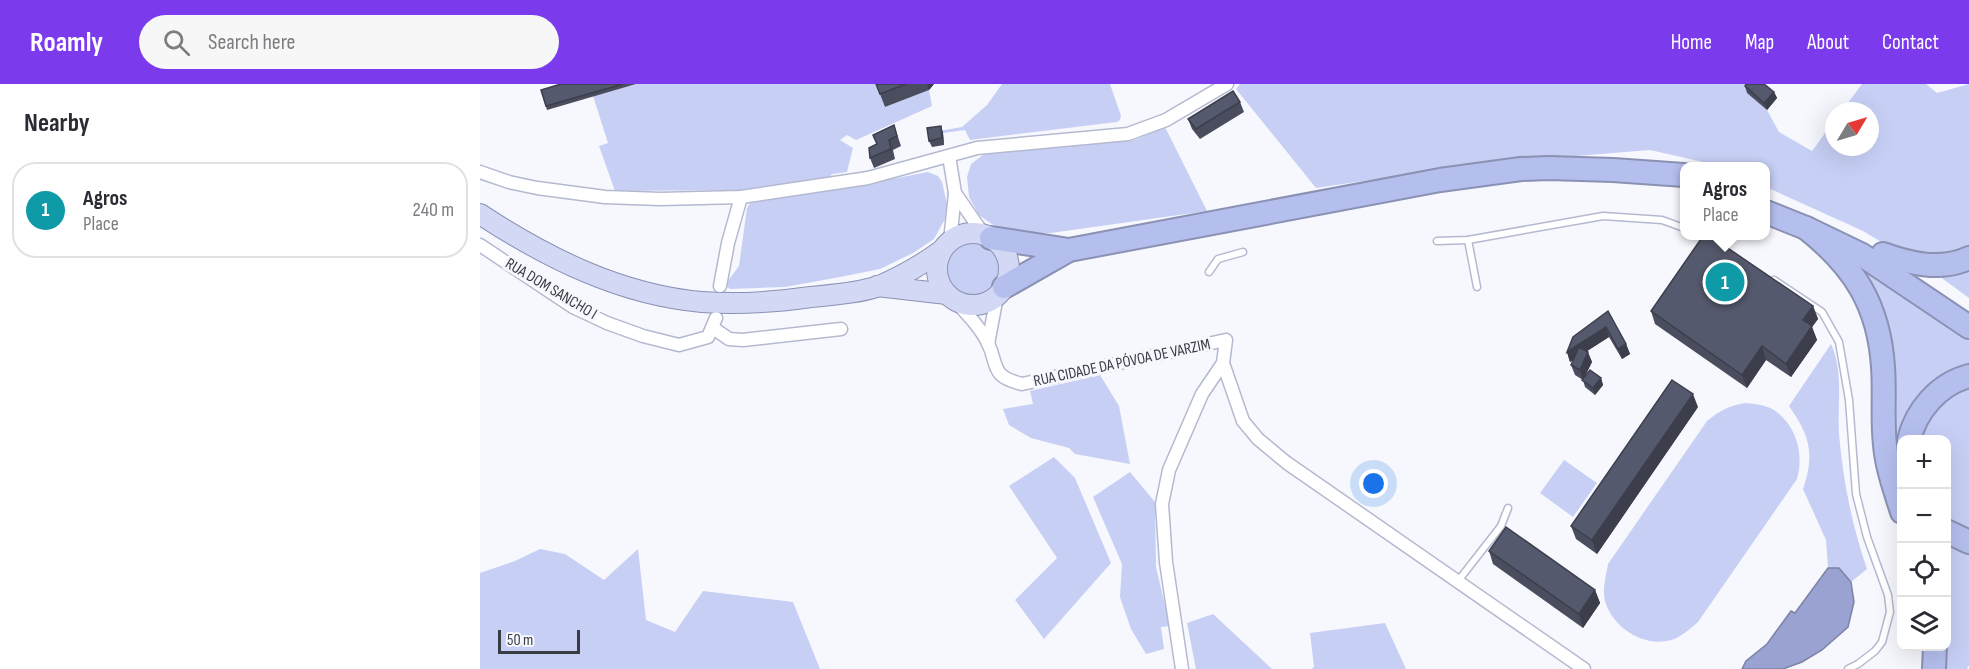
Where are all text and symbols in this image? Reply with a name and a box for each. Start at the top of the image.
search box [139,15,559,69]
text: Roamly [30,26,103,59]
icon: search [160,26,193,59]
text: Search here [208,29,295,56]
text: Home [1671,30,1712,55]
text: Map [1745,30,1774,55]
text: About [1807,30,1849,55]
text: Contact [1882,30,1939,55]
north arrow [1825,102,1879,156]
text: Nearby [24,108,90,139]
popup [1680,162,1770,240]
text: Agros [1703,176,1747,203]
text: Agros [83,185,128,212]
text: 1 [42,198,49,222]
text: 240 m [413,198,454,222]
text: Place [1703,203,1739,227]
text: Place [83,212,119,236]
street label: RUA DOM SANCHO I [502,254,600,324]
pin: 1 [1706,260,1744,304]
street label: RUA CIDADE DA PÓVOA DE VARZIM [1032,335,1212,391]
map controls [1897,435,1951,651]
button: + [1897,435,1951,489]
your location [1359,469,1388,498]
button: − [1897,489,1951,543]
button: locate [1897,543,1951,597]
button: layers [1897,597,1951,651]
scale bar [498,627,580,654]
text: 50 m [507,631,533,650]

